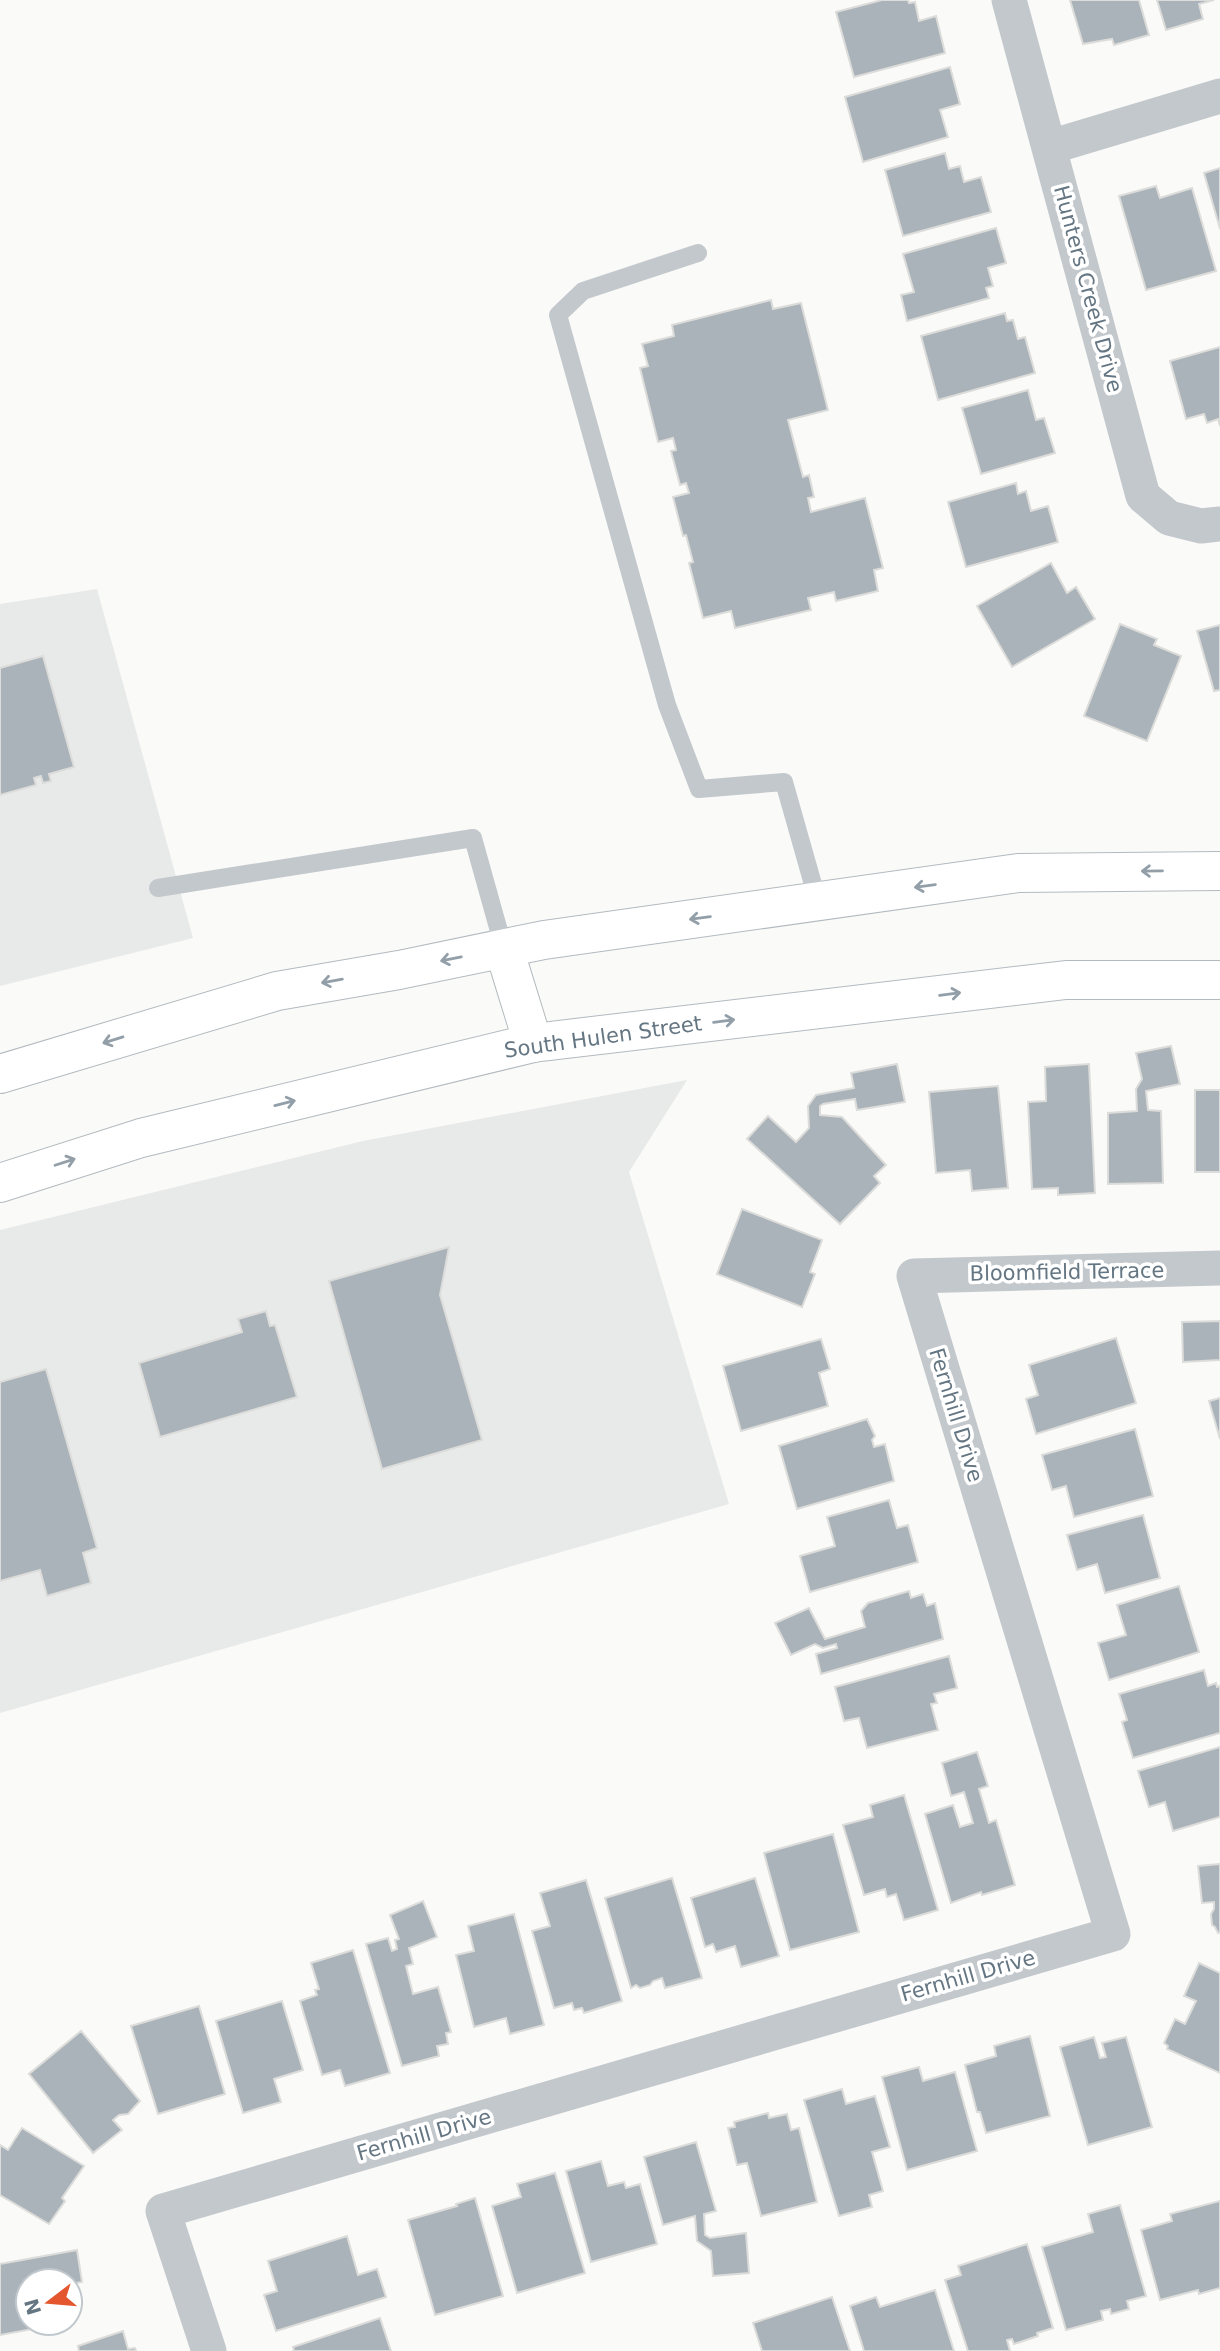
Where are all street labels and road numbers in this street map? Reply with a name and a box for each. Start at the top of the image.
street label: Hunters Creek Drive [1049,183,1127,395]
street label: South Hulen Street [503,1011,703,1063]
street label: Bloomfield Terrace [969,1258,1165,1286]
street label: Fernhill Drive [924,1345,988,1485]
street label: Fernhill Drive [898,1945,1038,2007]
street label: Fernhill Drive [354,2104,494,2166]

